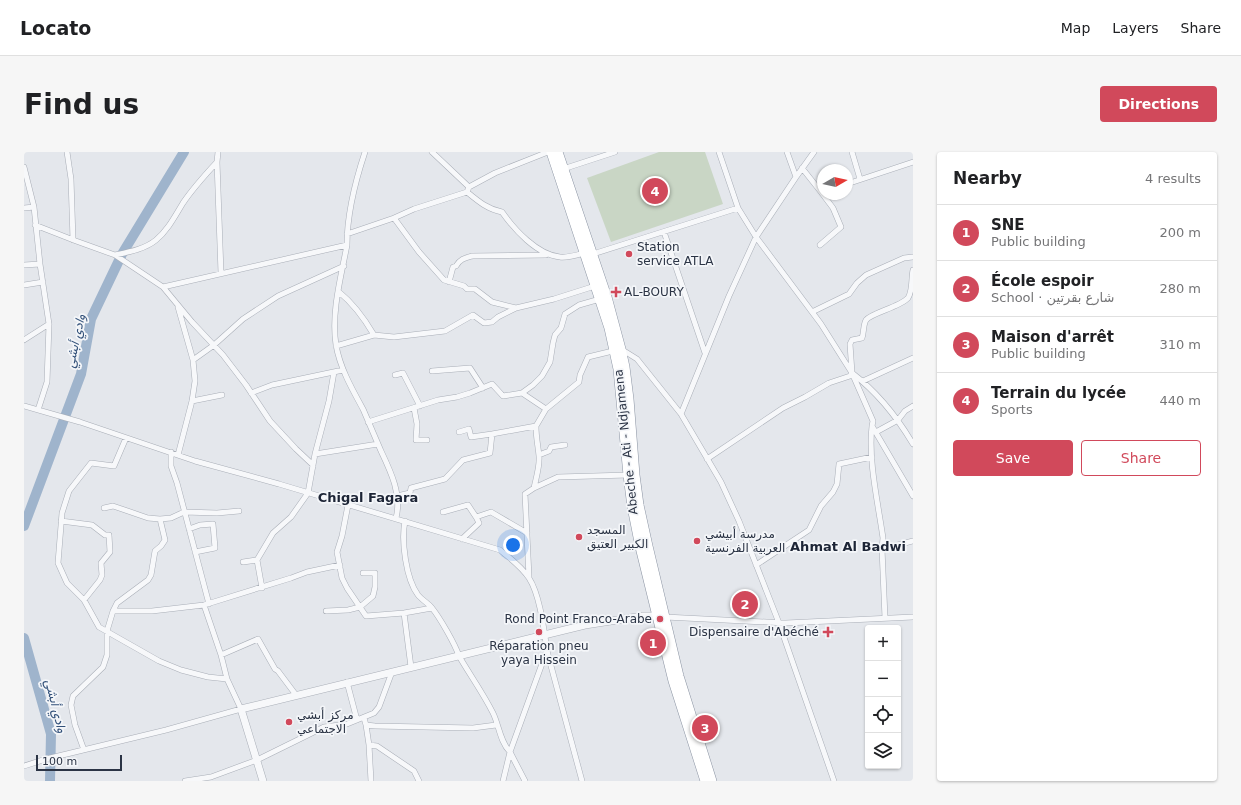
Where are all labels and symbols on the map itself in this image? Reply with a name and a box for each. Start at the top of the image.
north arrow [817,164,853,200]
pin: 4 [642,176,668,206]
place label: Station service ATLA [637,240,714,268]
marker: Station service ATLA [624,249,634,259]
place label: AL-BOURY [624,285,684,299]
marker: AL-BOURY [611,287,621,297]
water label: وادي أبشي [62,313,91,370]
street label: Abeche - Ati - Ndjamena [611,369,641,515]
district label: Chigal Fagara [318,490,418,505]
place label: المسجد الكبير العتيق [587,523,648,552]
place label: مدرسة أبيشي العربية الفرنسية [705,526,785,556]
marker: المسجد الكبير العتيق [574,532,584,542]
your location [503,535,523,555]
marker: مدرسة أبيشي العربية الفرنسية [692,536,702,546]
district label: Ahmat Al Badwi [790,539,906,554]
pin: 2 [732,589,758,619]
place label: Rond Point Franco-Arabe [505,612,652,626]
marker: Rond Point Franco-Arabe [655,614,665,624]
place label: Dispensaire d'Abéché [689,625,819,639]
marker: Dispensaire d'Abéché [822,626,834,638]
marker: Réparation pneu yaya Hissein [534,627,544,637]
pin: 1 [640,628,666,658]
place label: Réparation pneu yaya Hissein [489,639,589,667]
water label: وادي أبشي [39,678,70,735]
place label: مركز أبشي الاجتماعي [297,707,354,736]
pin: 3 [692,713,718,743]
marker: مركز أبشي الاجتماعي [284,717,294,727]
scale bar [36,753,122,772]

